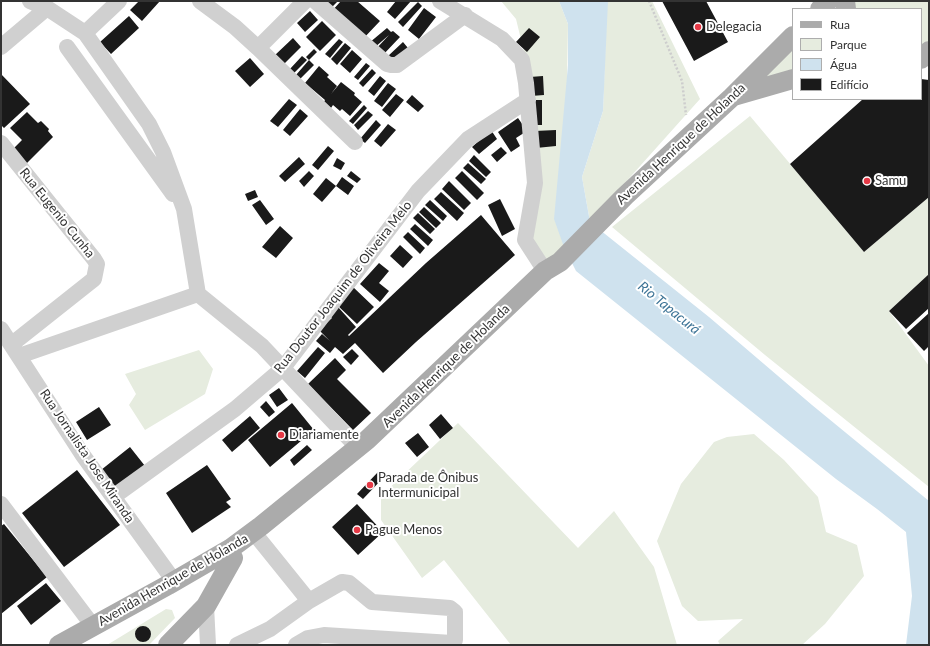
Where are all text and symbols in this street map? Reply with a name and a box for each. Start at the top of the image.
legend [792,8,922,100]
text: Rua [830,17,850,32]
place label: Delegacia [706,19,762,35]
marker: Delegacia [693,22,703,32]
text: Parque [830,37,867,52]
text: Água [830,57,857,72]
text: Edifício [830,77,869,92]
street label: Avenida Henrique de Holanda [613,80,749,208]
street label: Rua Eugenio Cunha [16,165,98,261]
place label: Samu [875,173,906,189]
marker: Samu [862,176,872,186]
street label: Rua Doutor Joaquim de Oliveira Melo [271,198,415,376]
water label: Rio Tapacurá [635,278,703,338]
street label: Avenida Henrique de Holanda [379,301,513,431]
street label: Rua Jornalista Jose Miranda [36,386,138,526]
place label: Diariamente [289,427,359,443]
marker: Diariamente [276,430,286,440]
place label: Parada de Ônibus Intermunicipal [378,470,478,501]
marker: Parada de Ônibus Intermunicipal [365,480,375,490]
place label: Pague Menos [365,522,442,538]
marker: Pague Menos [352,525,362,535]
street label: Avenida Henrique de Holanda [95,531,251,629]

